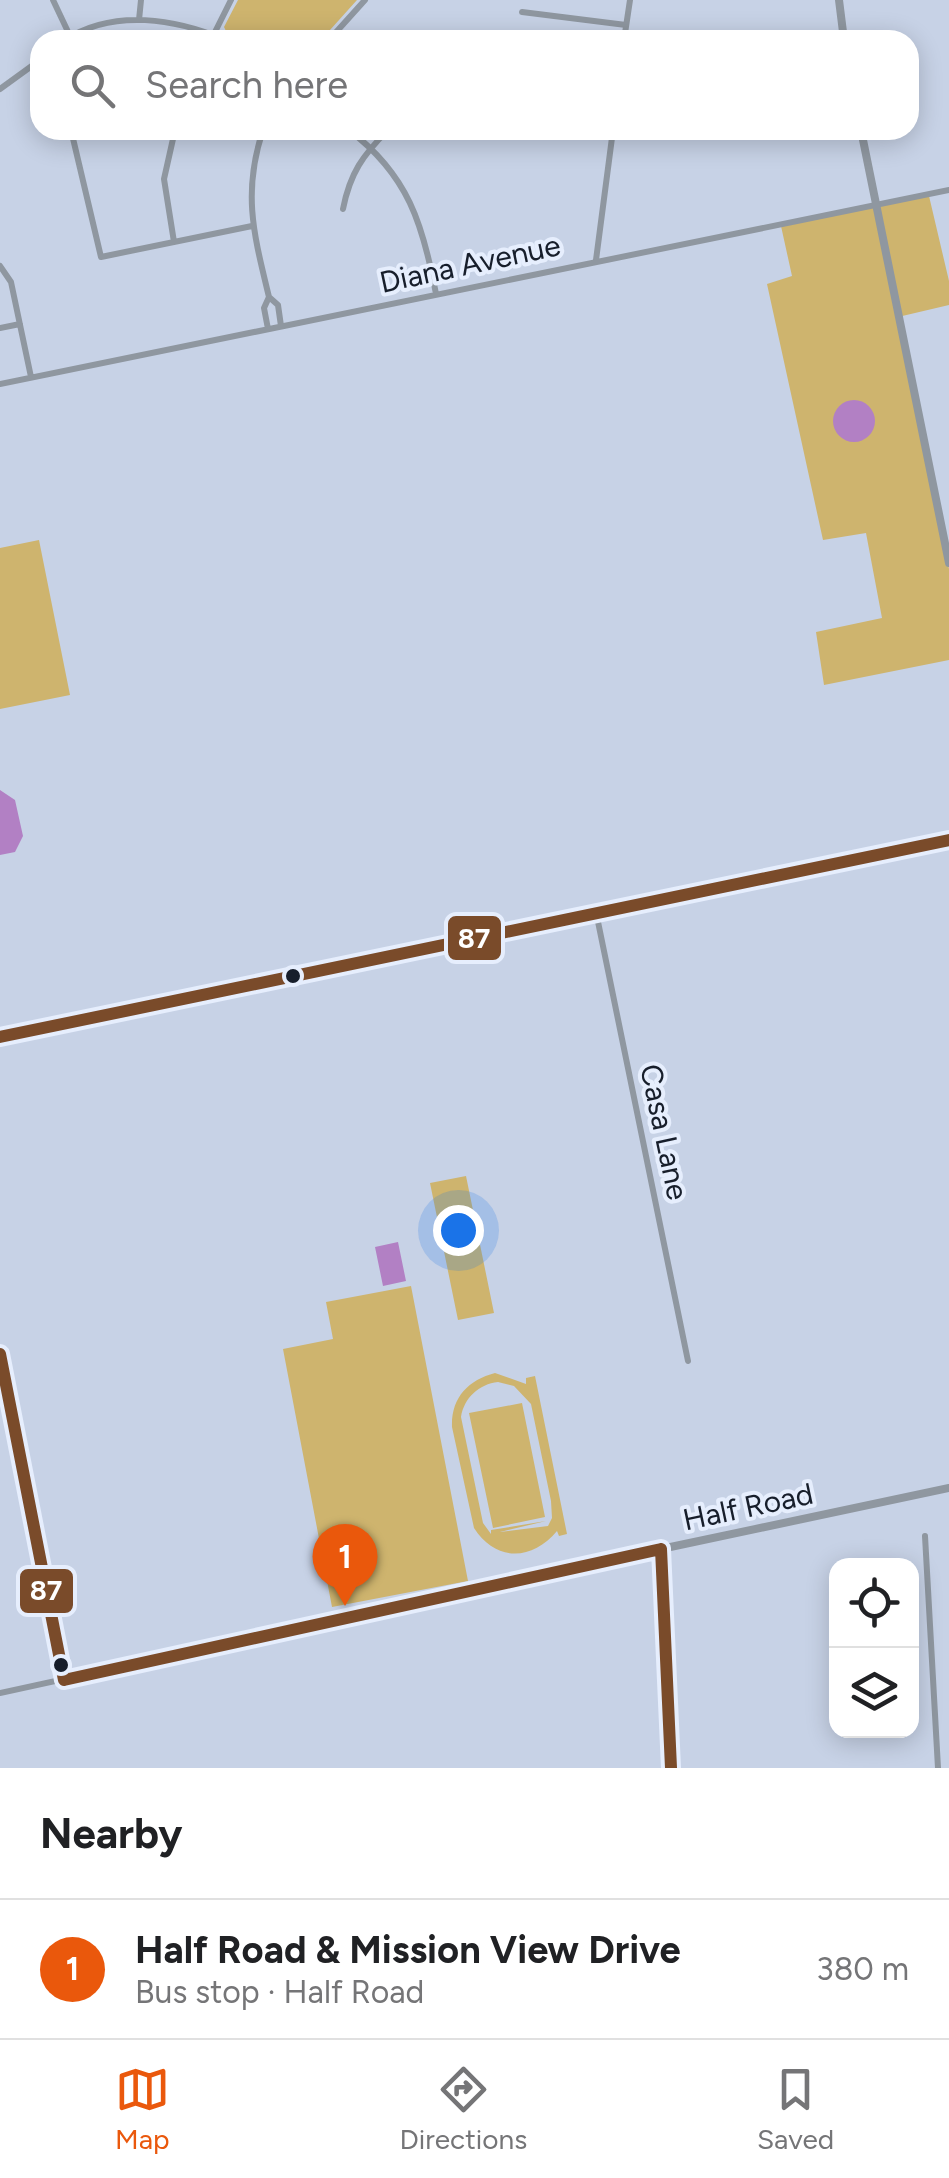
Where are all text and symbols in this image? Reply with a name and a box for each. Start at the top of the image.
search box [30,30,919,140]
icon: search [65,58,120,113]
text: Search here [145,62,348,108]
street label: Diana Avenue [376,226,564,301]
line badge: 87 [446,914,503,962]
text: 87 [458,921,490,955]
unlabelled marker [283,966,303,986]
street label: Casa Lane [632,1061,697,1203]
your location [433,1205,484,1256]
street label: Half Road [679,1475,816,1538]
pin: 1 [312,1524,378,1606]
map controls [829,1558,919,1738]
button: locate [829,1558,919,1648]
line badge: 87 [18,1567,75,1615]
text: 87 [30,1573,62,1607]
button: layers [829,1648,919,1738]
unlabelled marker [51,1655,71,1675]
text: Nearby [40,1808,182,1859]
text: Half Road & Mission View Drive [135,1927,681,1973]
text: 1 [66,1950,79,1988]
text: 380 m [816,1950,909,1988]
text: Bus stop · Half Road [135,1973,424,2011]
tab: Map [115,2062,170,2156]
tab: Directions [400,2062,527,2156]
tab: Saved [757,2062,834,2156]

